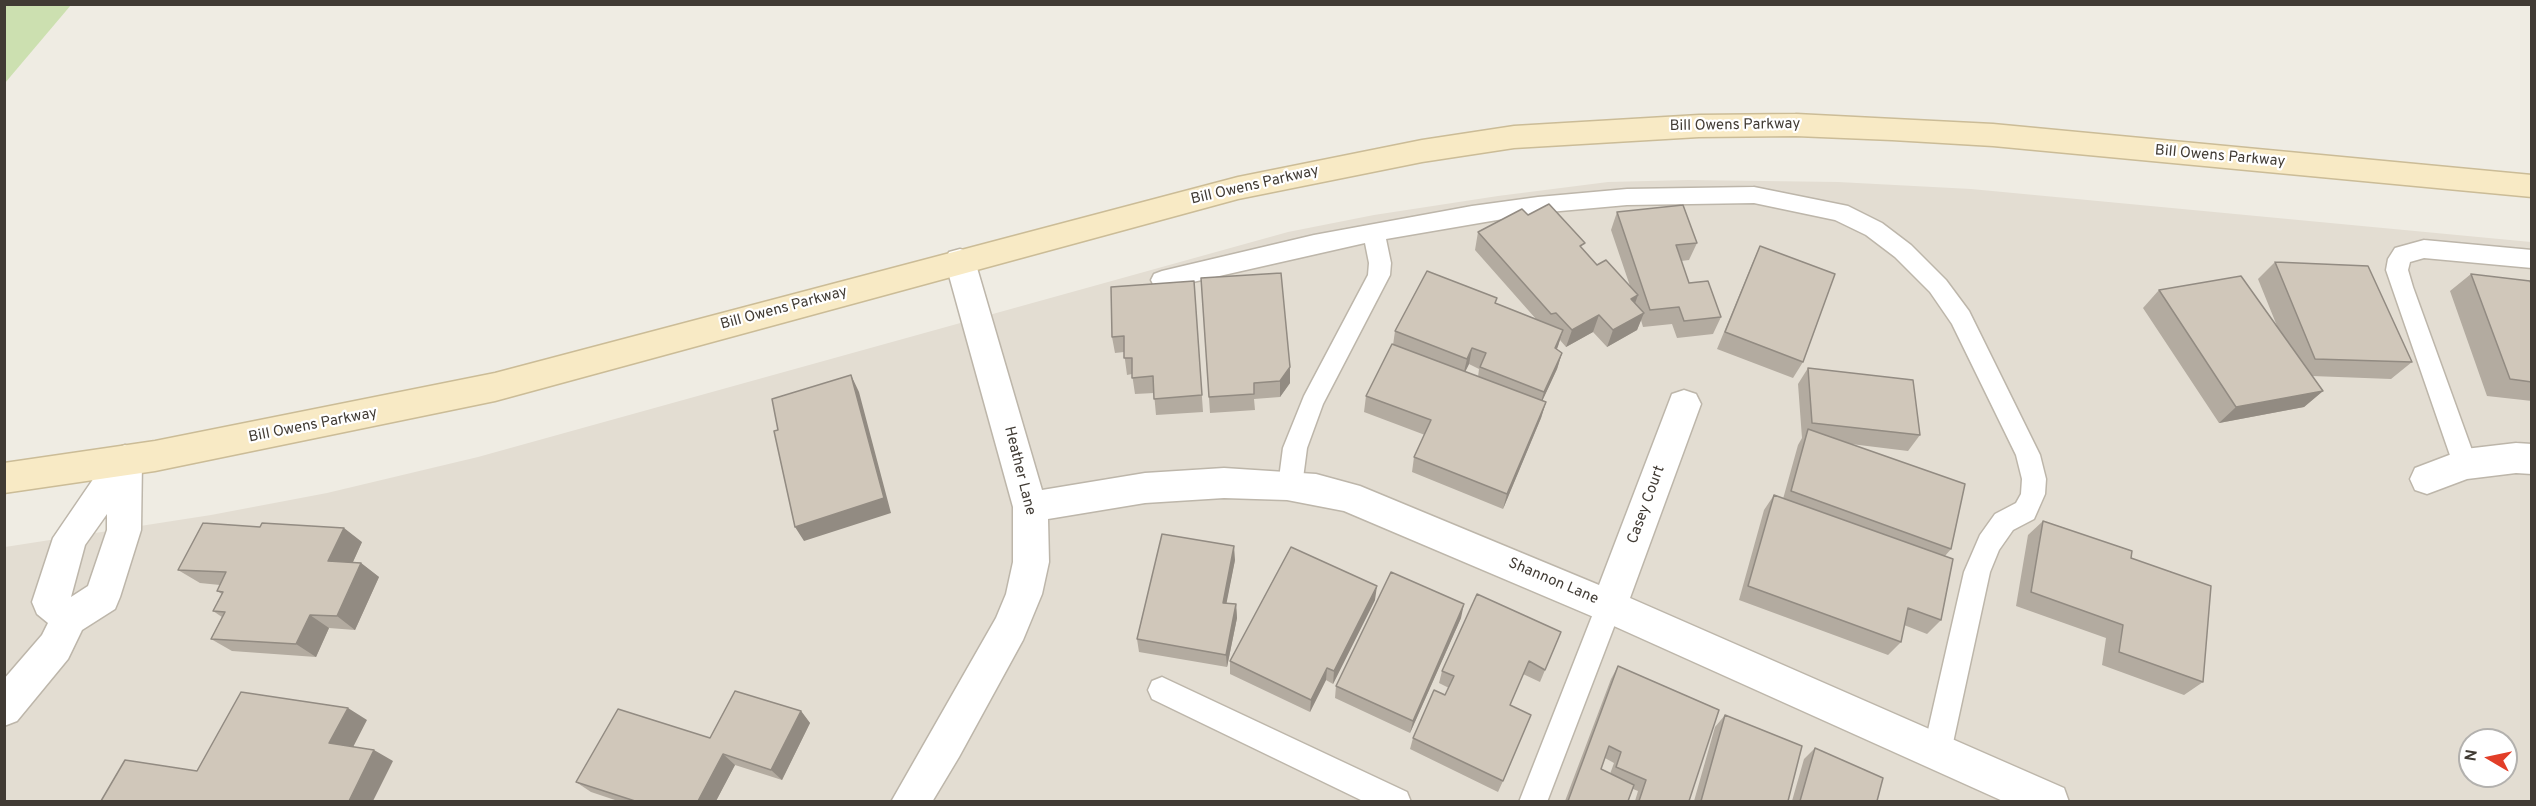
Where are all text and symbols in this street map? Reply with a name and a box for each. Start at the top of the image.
street label: Bill Owens Parkway [1669,116,1801,136]
street label: Bill Owens Parkway [2154,142,2286,172]
street label: Bill Owens Parkway [1189,163,1321,209]
street label: Bill Owens Parkway [719,283,849,335]
street label: Bill Owens Parkway [247,405,379,447]
street label: Heather Lane [999,425,1039,517]
street label: Casey Court [1624,463,1670,547]
street label: Shannon Lane [1505,555,1601,609]
north arrow [2458,728,2518,788]
text: N [2461,748,2483,763]

